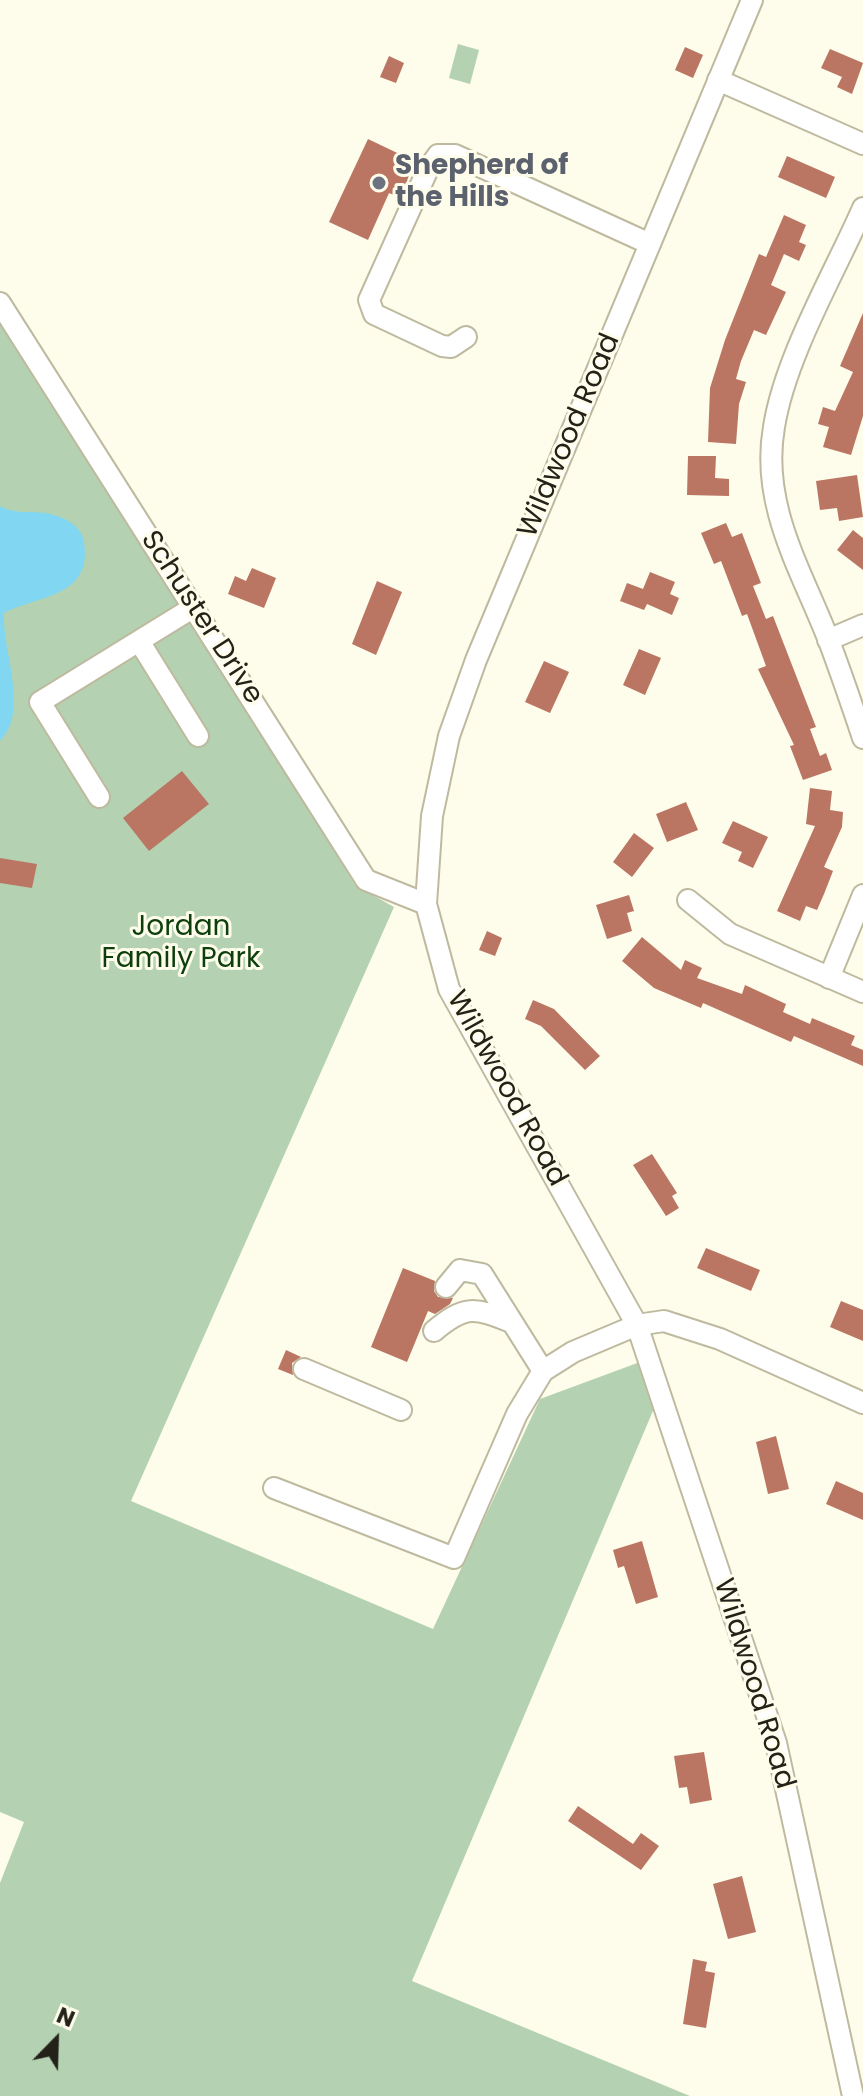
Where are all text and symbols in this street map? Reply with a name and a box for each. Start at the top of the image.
place label: Shepherd of the Hills [395,150,568,216]
marker: Shepherd of the Hills [370,174,388,192]
street label: Wildwood Road [512,329,628,543]
street label: Schuster Drive [133,525,269,711]
park label: Jordan Family Park [102,911,260,977]
street label: Wildwood Road [438,986,574,1192]
street label: Wildwood Road [705,1575,801,1793]
north arrow [16,2000,96,2080]
text: N [52,2000,79,2035]

